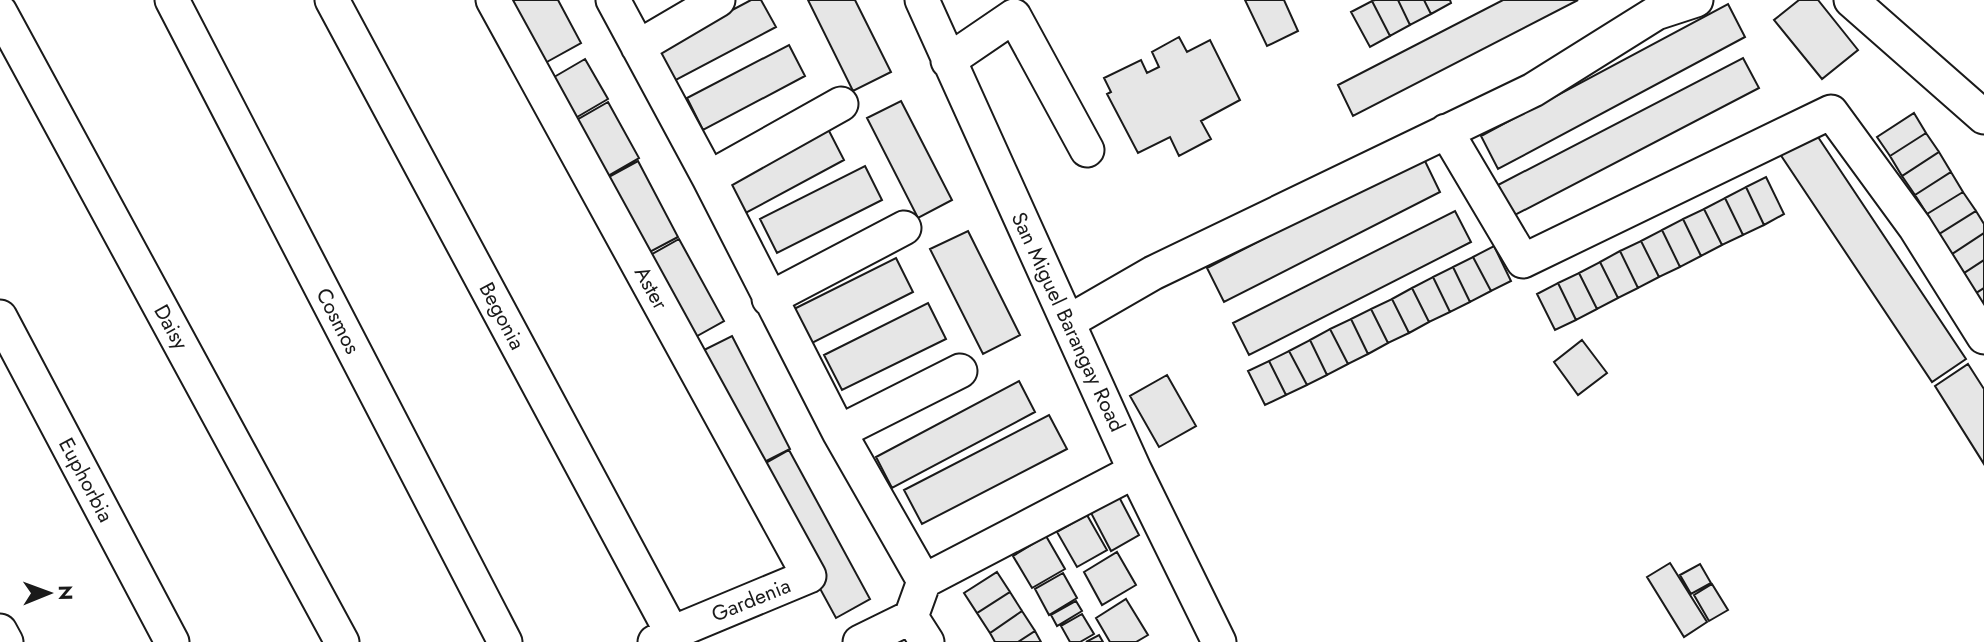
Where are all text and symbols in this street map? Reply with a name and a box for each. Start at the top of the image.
street label: San Miguel Barangay Road [1004,207,1132,437]
street label: Aster [627,261,676,316]
street label: Begonia [472,277,532,355]
street label: Cosmos [309,283,367,359]
street label: Daisy [146,299,196,356]
street label: Euphorbia [51,432,121,528]
north arrow [14,558,84,628]
street label: Gardenia [707,571,795,629]
text: N [52,585,79,600]

